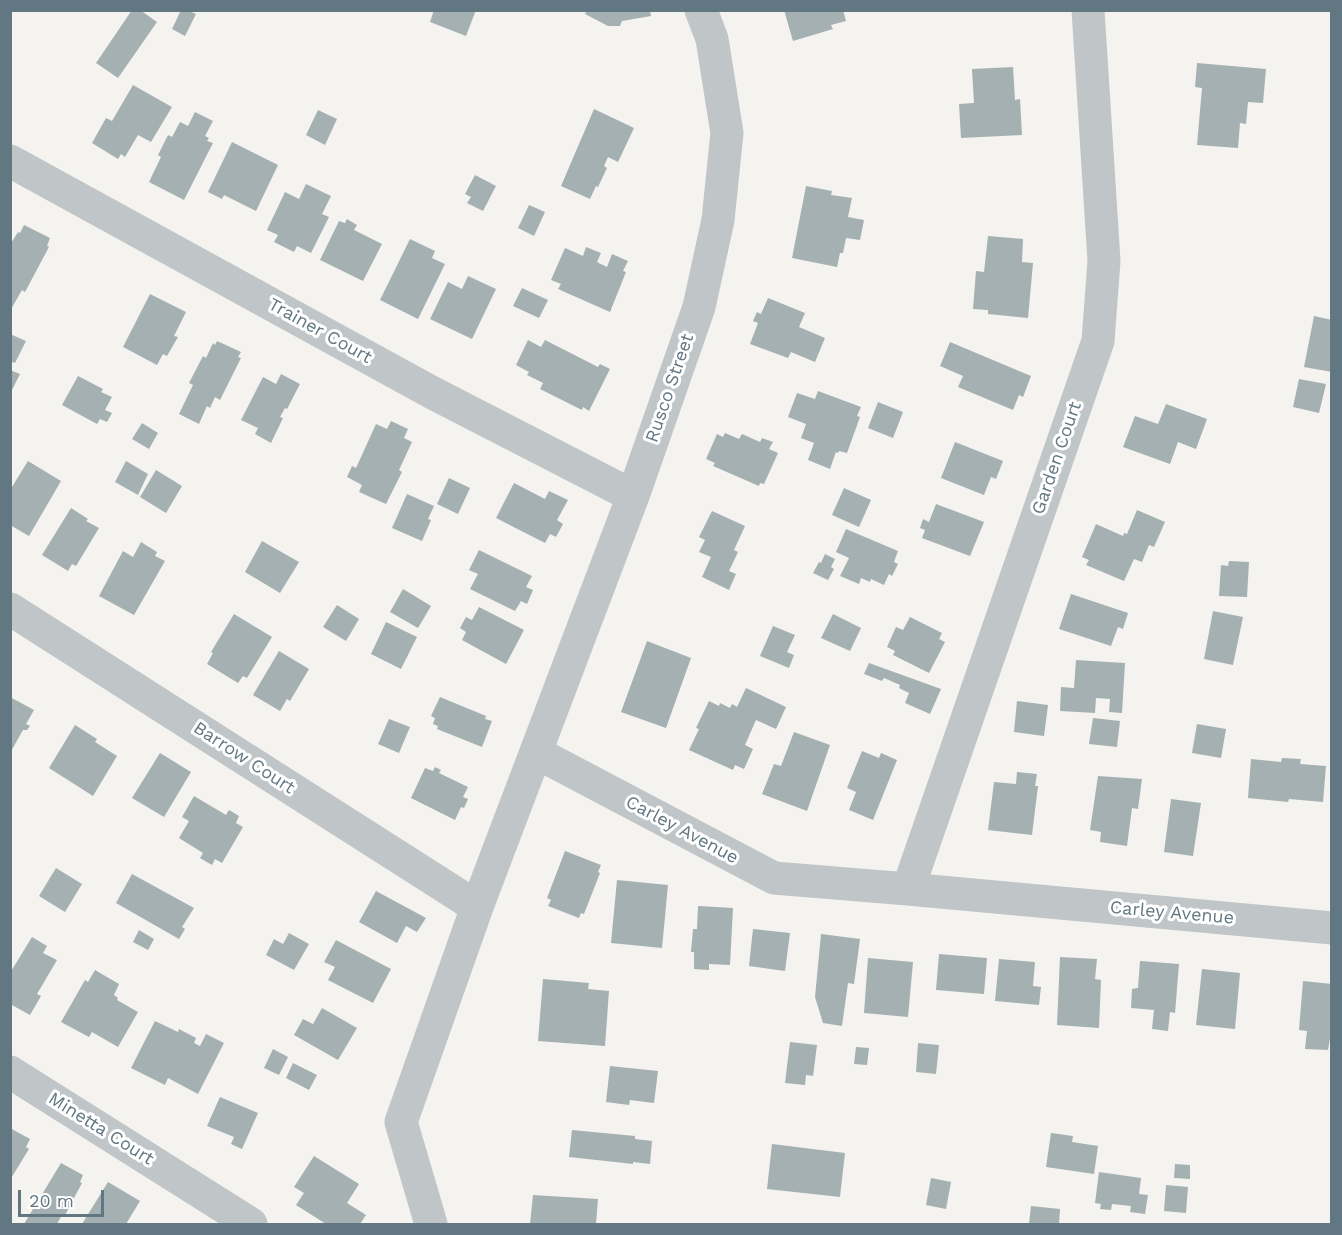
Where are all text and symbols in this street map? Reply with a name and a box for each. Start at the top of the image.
street label: Trainer Court [264,294,376,368]
street label: Rusco Street [641,331,699,445]
street label: Garden Court [1028,399,1086,517]
street label: Barrow Court [189,717,299,799]
street label: Carley Avenue [622,791,742,869]
street label: Carley Avenue [1109,897,1235,929]
street label: Minetta Court [44,1088,158,1170]
scale bar [21,1178,106,1216]
text: 20 m [29,1190,74,1211]

